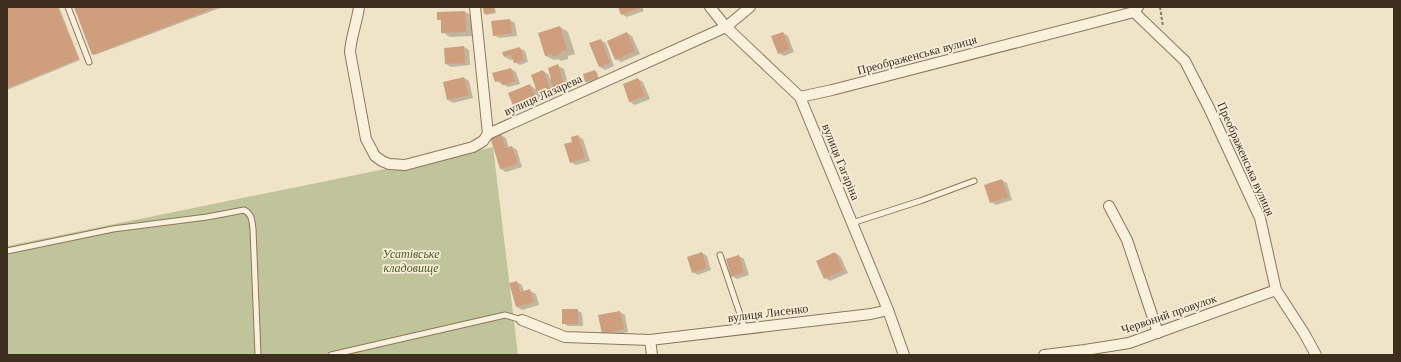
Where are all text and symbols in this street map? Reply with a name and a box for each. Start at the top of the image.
street label: Преображенська вулиця [856,32,979,78]
street label: вулиця Лазарева [502,71,585,118]
street label: Преображенська вулиця [1215,100,1278,219]
street label: вулиця Гагаріна [819,122,863,203]
park label: Усатівське кладовище [382,247,440,275]
street label: Червоний провулок [1119,291,1219,337]
street label: вулиця Лисенко [727,301,809,325]

